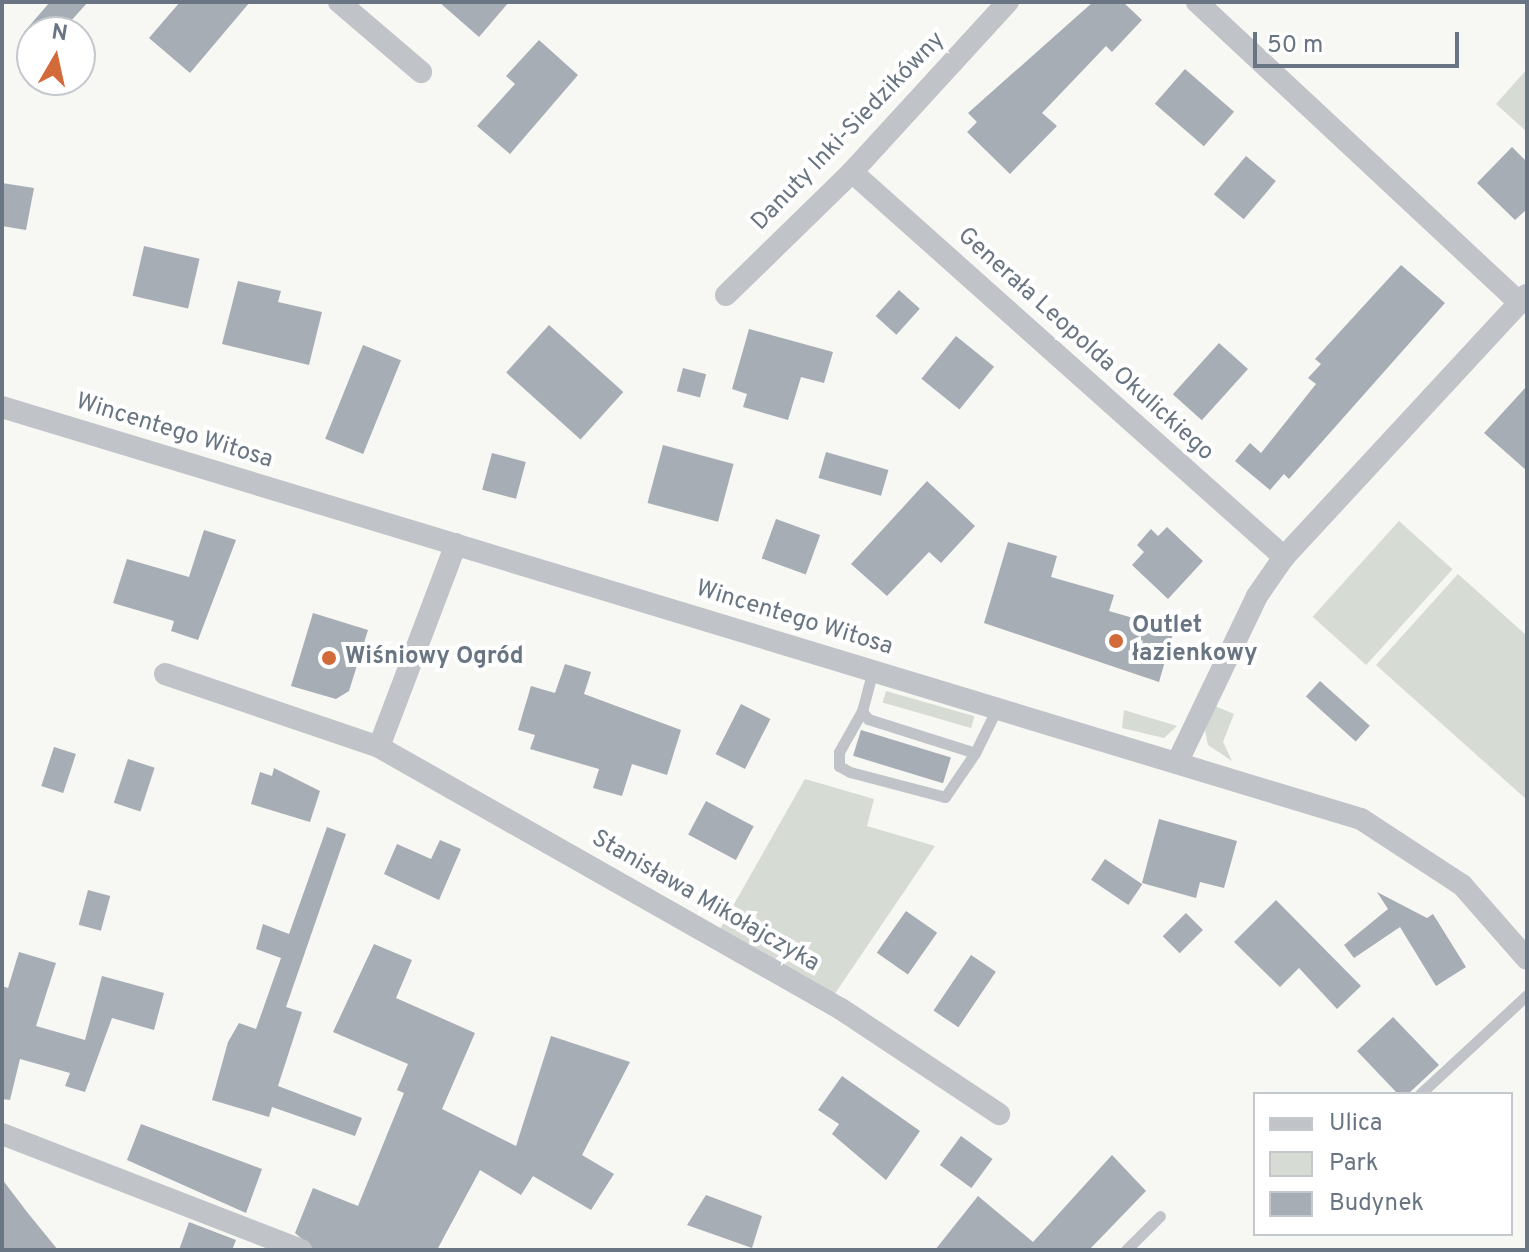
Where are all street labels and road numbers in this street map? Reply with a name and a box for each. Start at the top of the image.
street label: Danuty Inki-Siedzikówny [746,27,952,237]
street label: Generała Leopolda Okulickiego [951,222,1219,468]
street label: Wincentego Witosa [72,388,276,476]
street label: Wincentego Witosa [692,575,896,663]
street label: Stanisława Mikołajczyka [586,825,824,979]

